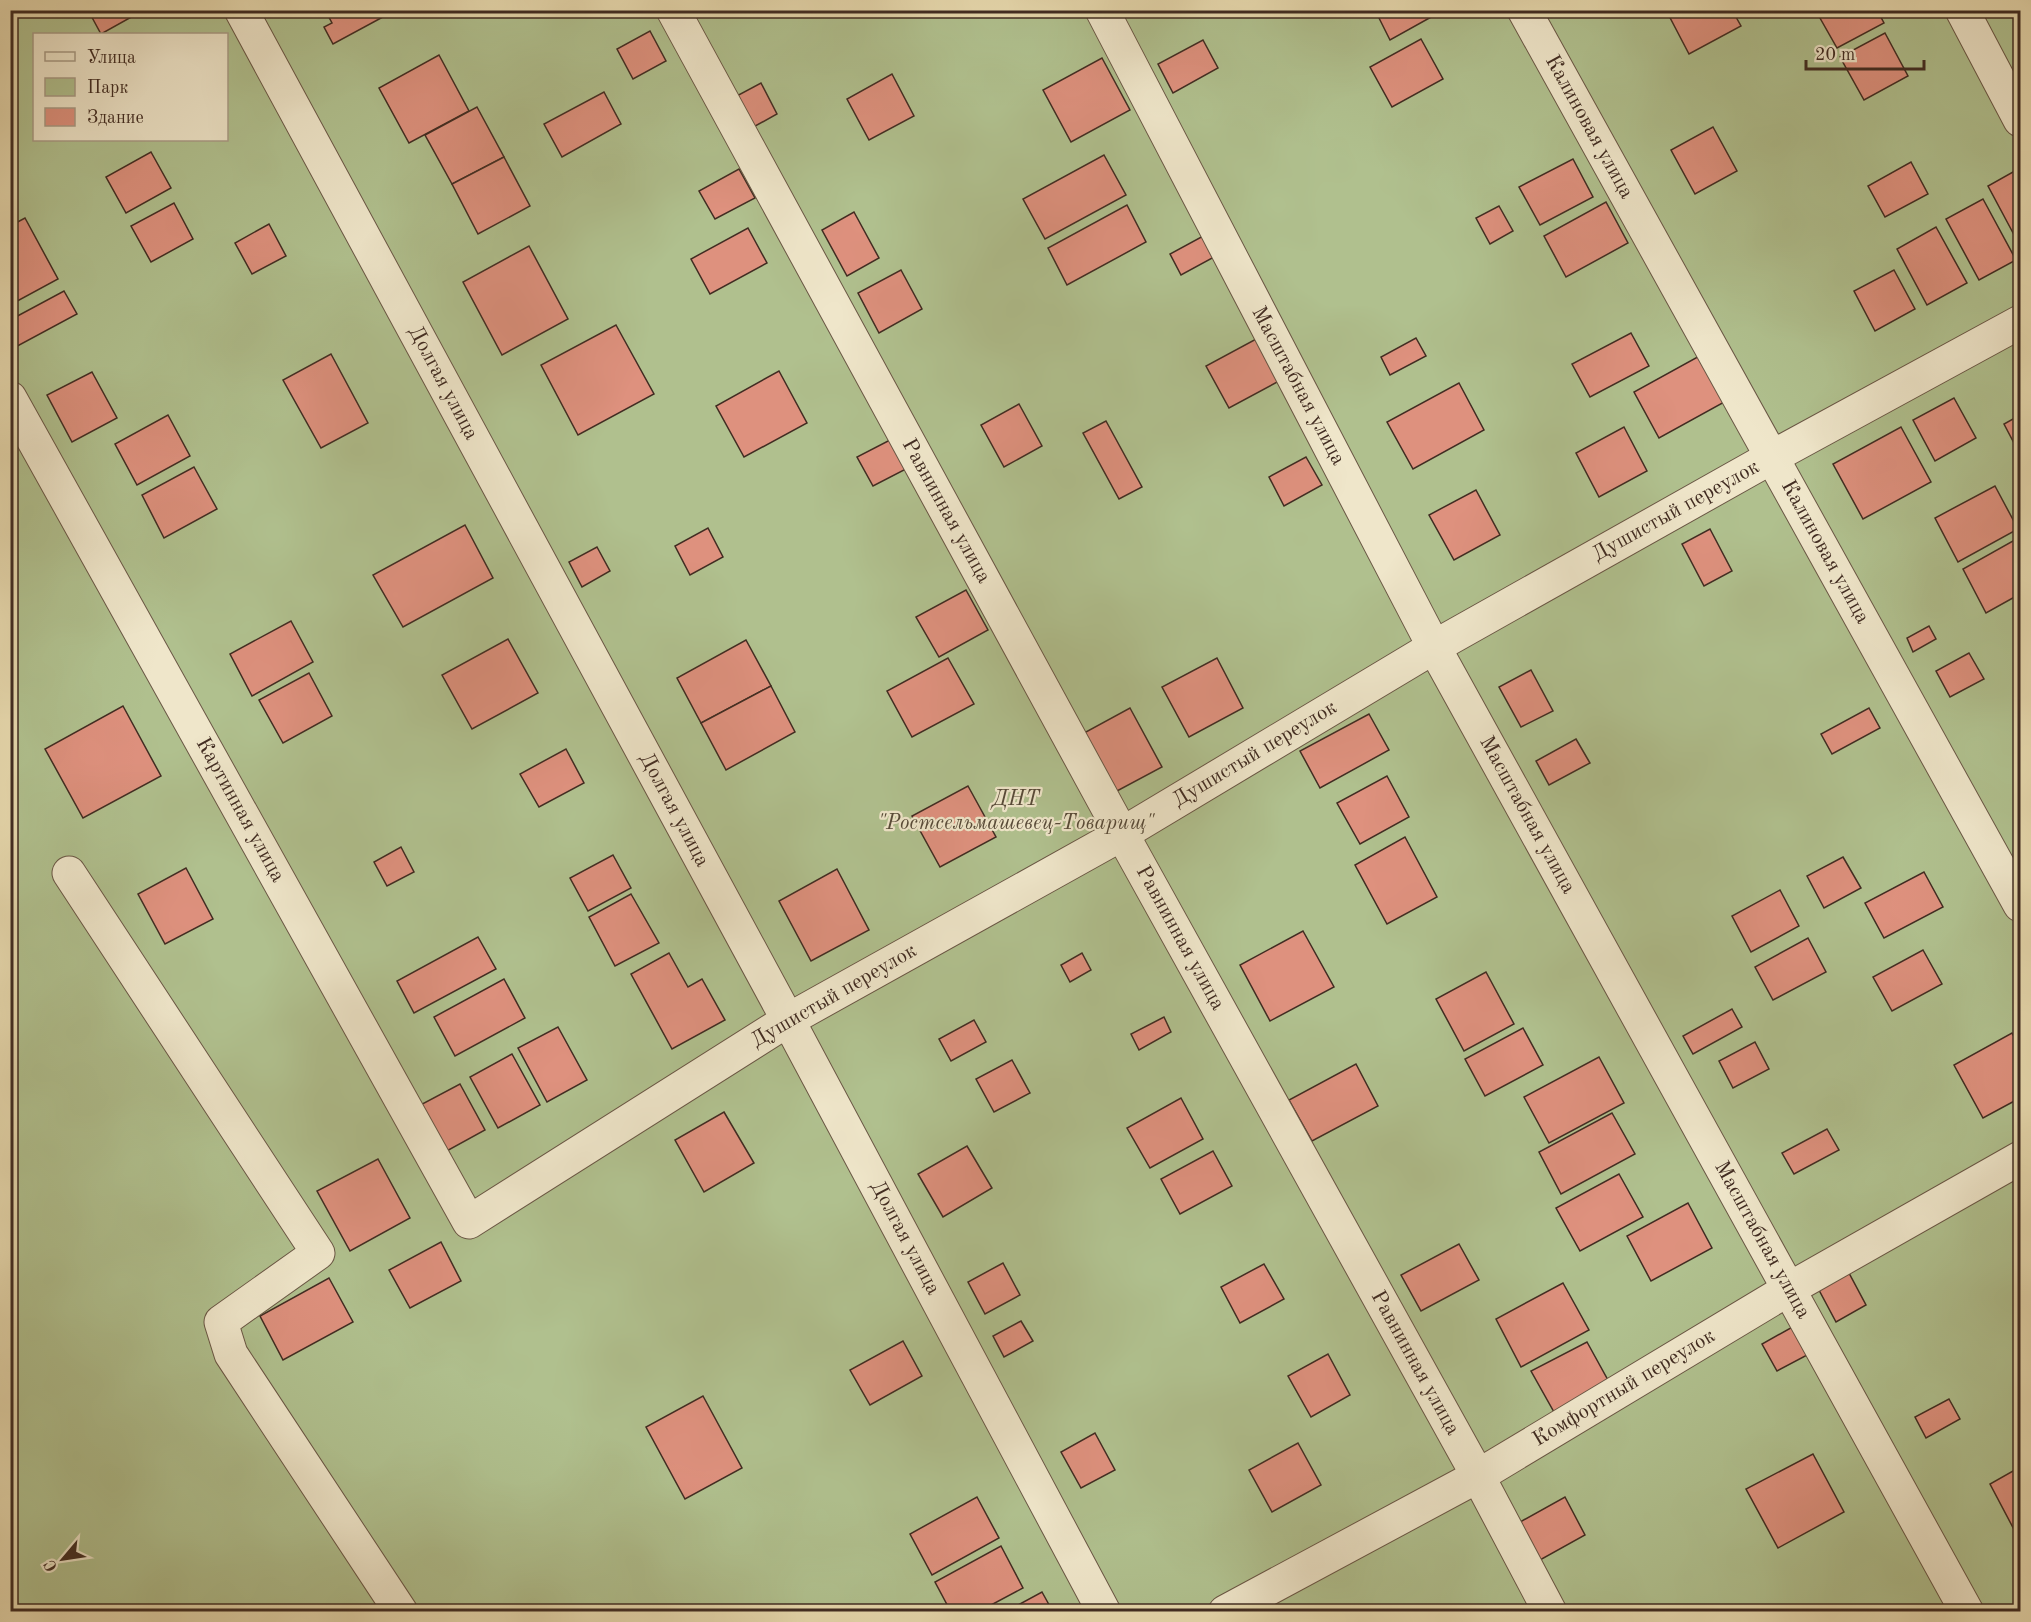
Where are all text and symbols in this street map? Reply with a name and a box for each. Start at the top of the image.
legend [33,33,228,141]
scale bar [1806,33,1924,71]
text: 20 m [1815,46,1855,64]
text: Улица [87,49,136,67]
street label: Калиновая улица [1541,52,1637,202]
text: Парк [87,79,128,97]
text: Здание [87,109,144,127]
street label: Масштабная улица [1247,303,1349,469]
street label: Долгая улица [404,322,482,444]
street label: Равнинная улица [898,435,994,587]
street label: Душистый переулок [1589,456,1763,566]
street label: Калиновая улица [1777,477,1873,627]
street label: Душистый переулок [1169,697,1341,811]
street label: Масштабная улица [1475,733,1579,897]
street label: Картинная улица [192,734,288,886]
street label: Долгая улица [635,749,713,871]
park label: ДНТ "Ростсельмашевец-Товарищ" [878,789,1155,834]
street label: Равнинная улица [1132,862,1228,1014]
street label: Душистый переулок [748,940,921,1052]
street label: Масштабная улица [1710,1158,1814,1322]
street label: Долгая улица [866,1177,944,1299]
street label: Равнинная улица [1367,1287,1463,1439]
street label: Комфортный переулок [1529,1325,1719,1451]
north arrow [33,1529,93,1589]
text: С [42,1557,61,1574]

